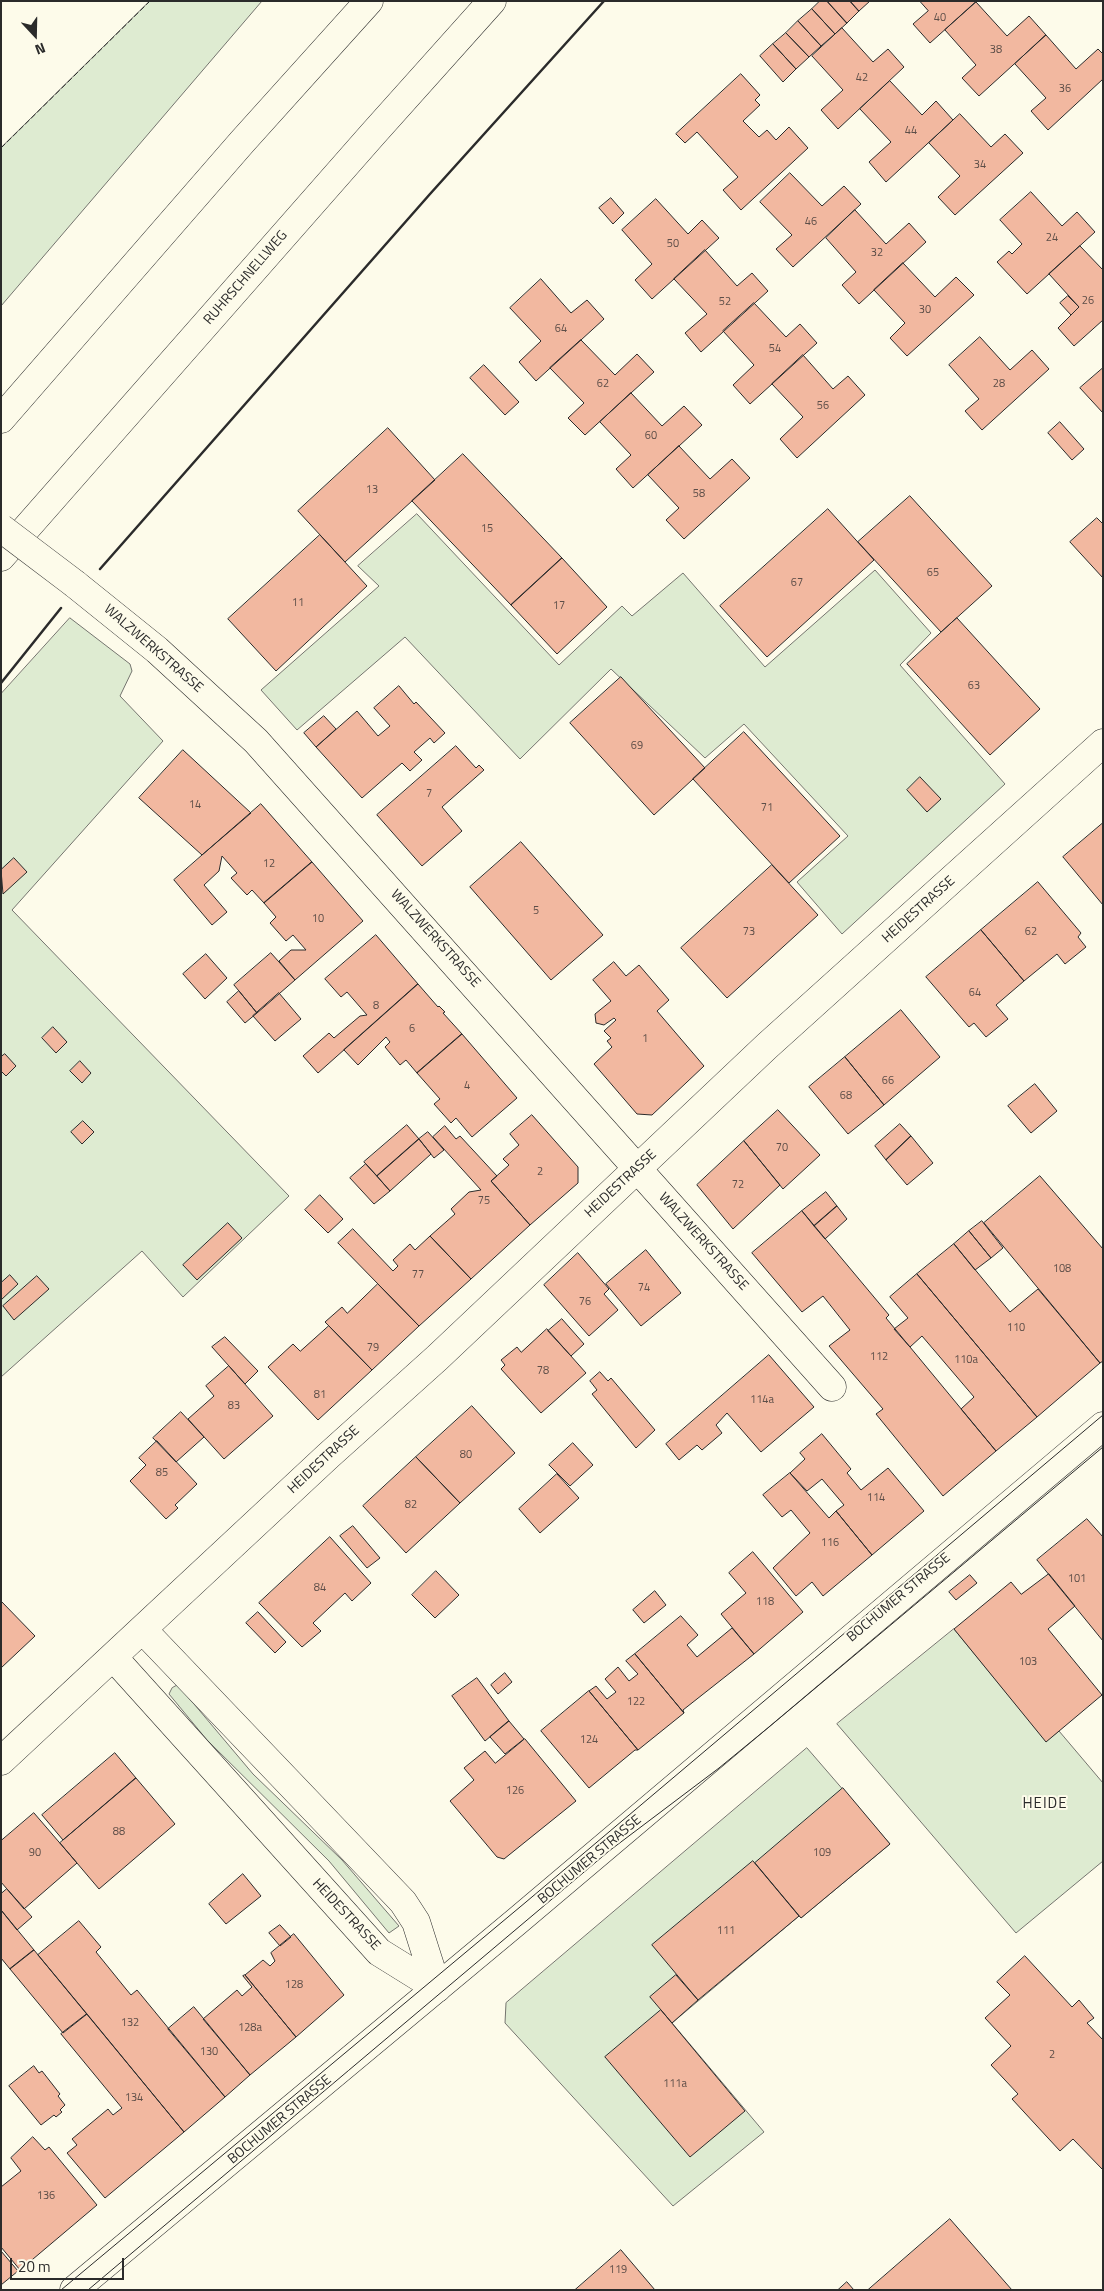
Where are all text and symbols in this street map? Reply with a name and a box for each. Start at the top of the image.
north arrow [10,10,60,60]
house number: 40 [934,11,946,25]
text: N [32,38,49,61]
house number: 38 [990,43,1002,57]
house number: 42 [856,71,868,85]
house number: 36 [1059,82,1071,96]
house number: 44 [905,124,917,138]
house number: 34 [974,158,986,172]
house number: 46 [805,215,817,229]
street label: RUHRSCHNELLWEG [201,228,291,328]
house number: 24 [1046,231,1058,245]
house number: 50 [667,237,679,251]
house number: 32 [871,246,883,260]
house number: 26 [1082,294,1094,308]
house number: 52 [719,295,731,309]
house number: 30 [919,303,931,317]
house number: 64 [555,322,567,336]
house number: 54 [769,342,781,356]
house number: 62 [597,377,609,391]
house number: 28 [993,377,1005,391]
house number: 56 [817,399,829,413]
house number: 60 [645,429,657,443]
house number: 13 [366,483,378,497]
house number: 58 [693,487,705,501]
house number: 15 [481,522,493,536]
house number: 65 [927,566,939,580]
house number: 67 [791,576,803,590]
house number: 11 [292,596,304,610]
house number: 17 [553,599,565,613]
street label: WALZWERKSTRASSE [100,601,206,697]
house number: 63 [968,679,980,693]
house number: 69 [631,739,643,753]
house number: 7 [426,787,432,801]
house number: 14 [189,798,201,812]
house number: 71 [761,801,773,815]
house number: 12 [263,857,275,871]
street label: HEIDESTRASSE [879,873,959,947]
street label: WALZWERKSTRASSE [387,887,483,991]
house number: 5 [533,904,539,918]
house number: 10 [312,912,324,926]
house number: 73 [743,925,755,939]
house number: 62 [1025,925,1037,939]
house number: 64 [969,986,981,1000]
house number: 8 [373,999,379,1013]
house number: 6 [409,1022,415,1036]
house number: 1 [642,1032,648,1046]
house number: 66 [882,1074,894,1088]
house number: 4 [464,1079,470,1093]
house number: 68 [840,1089,852,1103]
house number: 70 [776,1141,788,1155]
street label: HEIDESTRASSE [582,1146,660,1222]
house number: 2 [537,1165,543,1179]
house number: 72 [732,1178,744,1192]
street label: WALZWERKSTRASSE [655,1190,751,1294]
house number: 75 [478,1194,490,1208]
house number: 108 [1053,1262,1071,1276]
house number: 77 [412,1268,424,1282]
house number: 74 [638,1281,650,1295]
house number: 76 [579,1295,591,1309]
house number: 110 [1007,1321,1025,1335]
house number: 79 [367,1341,379,1355]
house number: 112 [870,1350,888,1364]
house number: 110a [954,1353,978,1367]
house number: 78 [537,1364,549,1378]
house number: 81 [314,1388,326,1402]
house number: 114a [750,1393,774,1407]
house number: 83 [228,1399,240,1413]
street label: HEIDESTRASSE [285,1422,363,1498]
house number: 80 [460,1448,472,1462]
house number: 85 [156,1466,168,1480]
house number: 114 [867,1491,885,1505]
house number: 82 [405,1498,417,1512]
house number: 116 [821,1536,839,1550]
street label: BOCHUMER STRASSE [844,1550,954,1646]
house number: 101 [1068,1572,1086,1586]
house number: 84 [314,1581,326,1595]
house number: 118 [756,1595,774,1609]
house number: 103 [1019,1655,1037,1669]
house number: 122 [627,1695,645,1709]
house number: 124 [580,1733,598,1747]
house number: 126 [506,1784,524,1798]
district label: HEIDE [1022,1795,1068,1813]
street label: BOCHUMER STRASSE [535,1812,645,1908]
house number: 88 [113,1825,125,1839]
house number: 90 [29,1846,41,1860]
house number: 109 [813,1846,831,1860]
street label: HEIDESTRASSE [308,1876,384,1954]
house number: 111 [717,1924,735,1938]
house number: 128 [285,1978,303,1992]
house number: 132 [121,2016,139,2030]
house number: 128a [238,2021,262,2035]
house number: 130 [200,2045,218,2059]
house number: 2 [1049,2048,1055,2062]
street label: BOCHUMER STRASSE [225,2072,335,2168]
house number: 111a [663,2077,687,2091]
house number: 134 [125,2091,143,2105]
house number: 136 [37,2189,55,2203]
scale bar [12,2248,126,2280]
text: 20 m [18,2255,51,2278]
house number: 119 [609,2263,627,2277]

